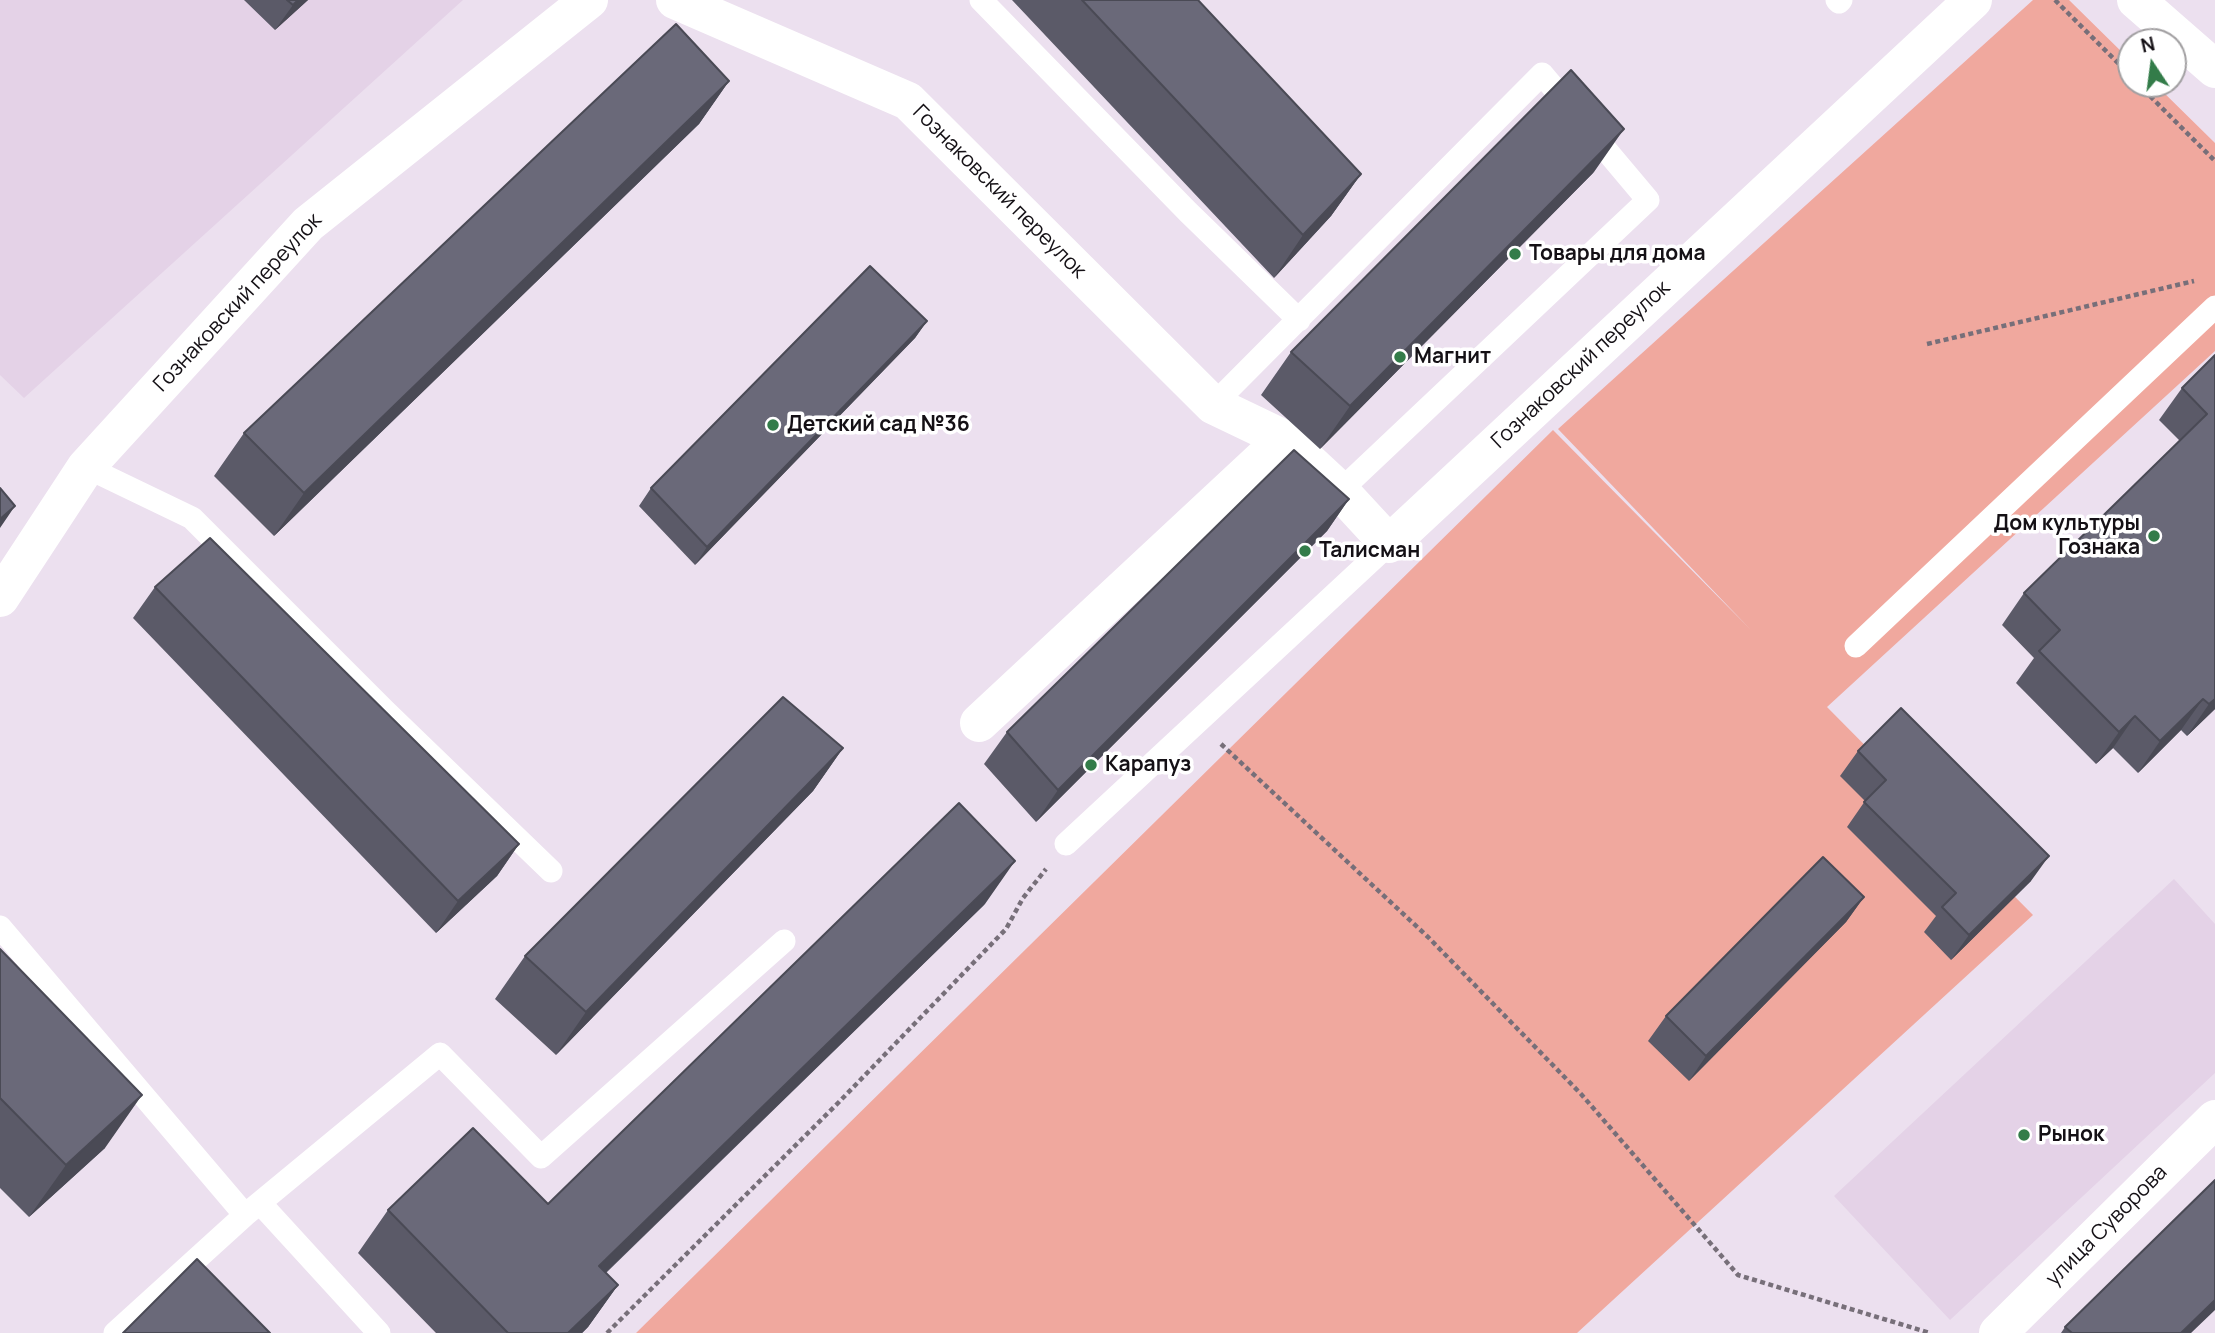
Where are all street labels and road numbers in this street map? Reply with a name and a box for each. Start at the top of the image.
street label: Гознаковский переулок [907,100,1091,284]
street label: Гознаковский переулок [149,209,327,397]
street label: Гознаковский переулок [1487,276,1675,454]
street label: улица Суворова [2041,1160,2173,1292]

